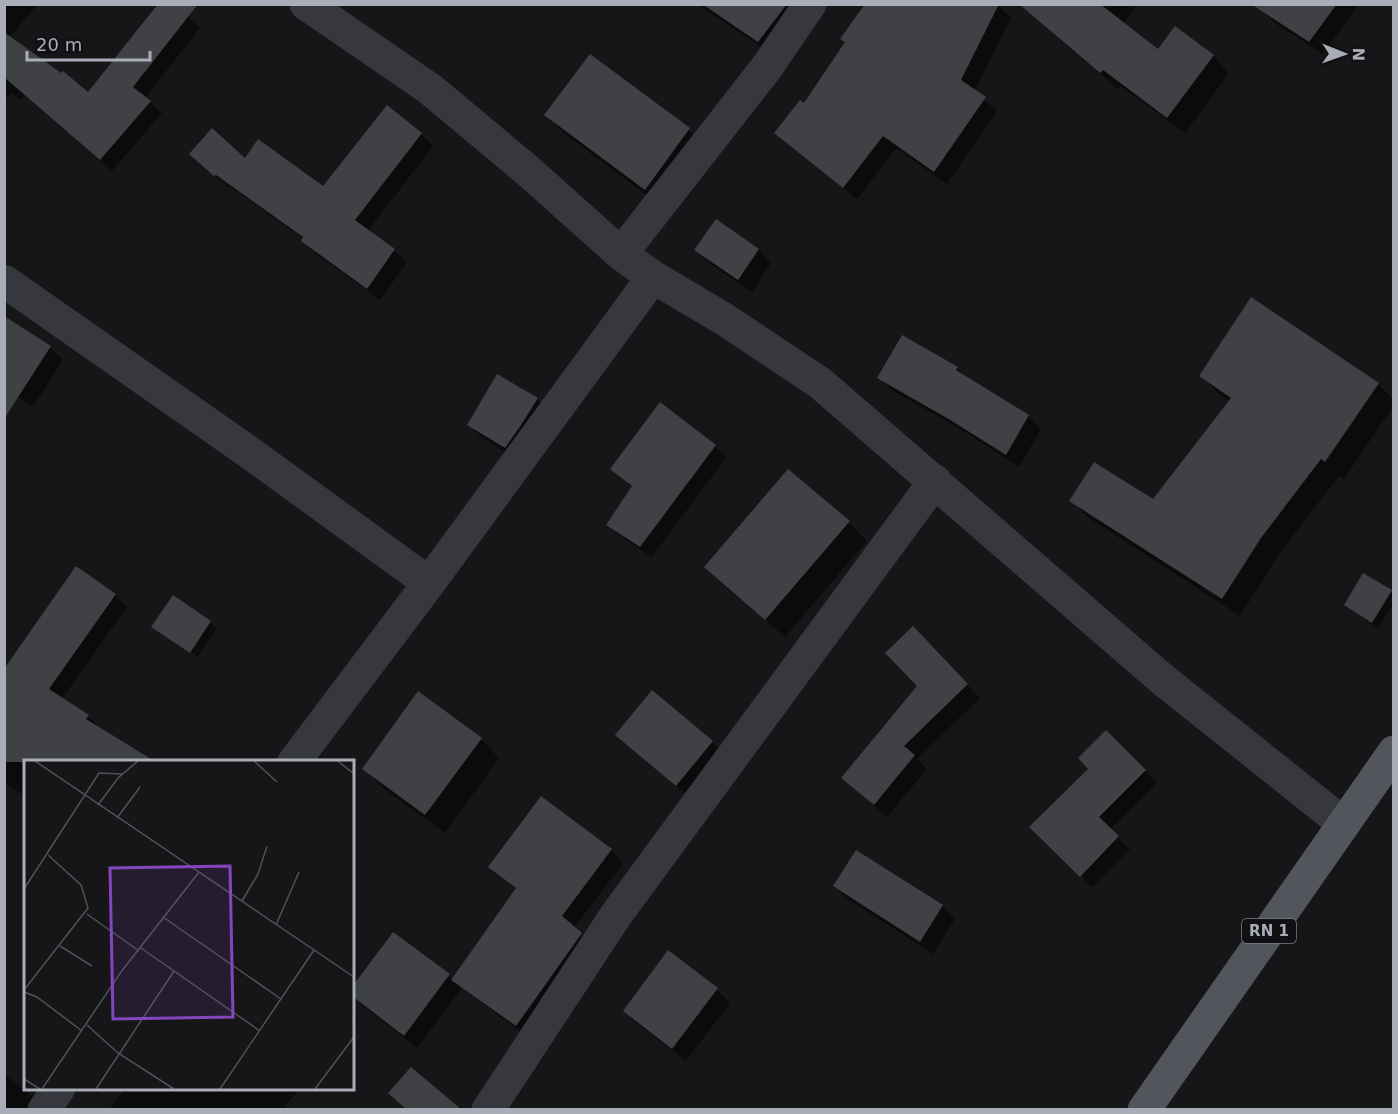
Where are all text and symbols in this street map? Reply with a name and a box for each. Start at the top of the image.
scale bar [27,24,150,62]
north arrow [1314,24,1374,84]
text: 20 m [36,34,82,55]
text: N [1349,47,1368,61]
inset map [24,760,354,1090]
road number: RN 1 [1242,919,1296,943]

